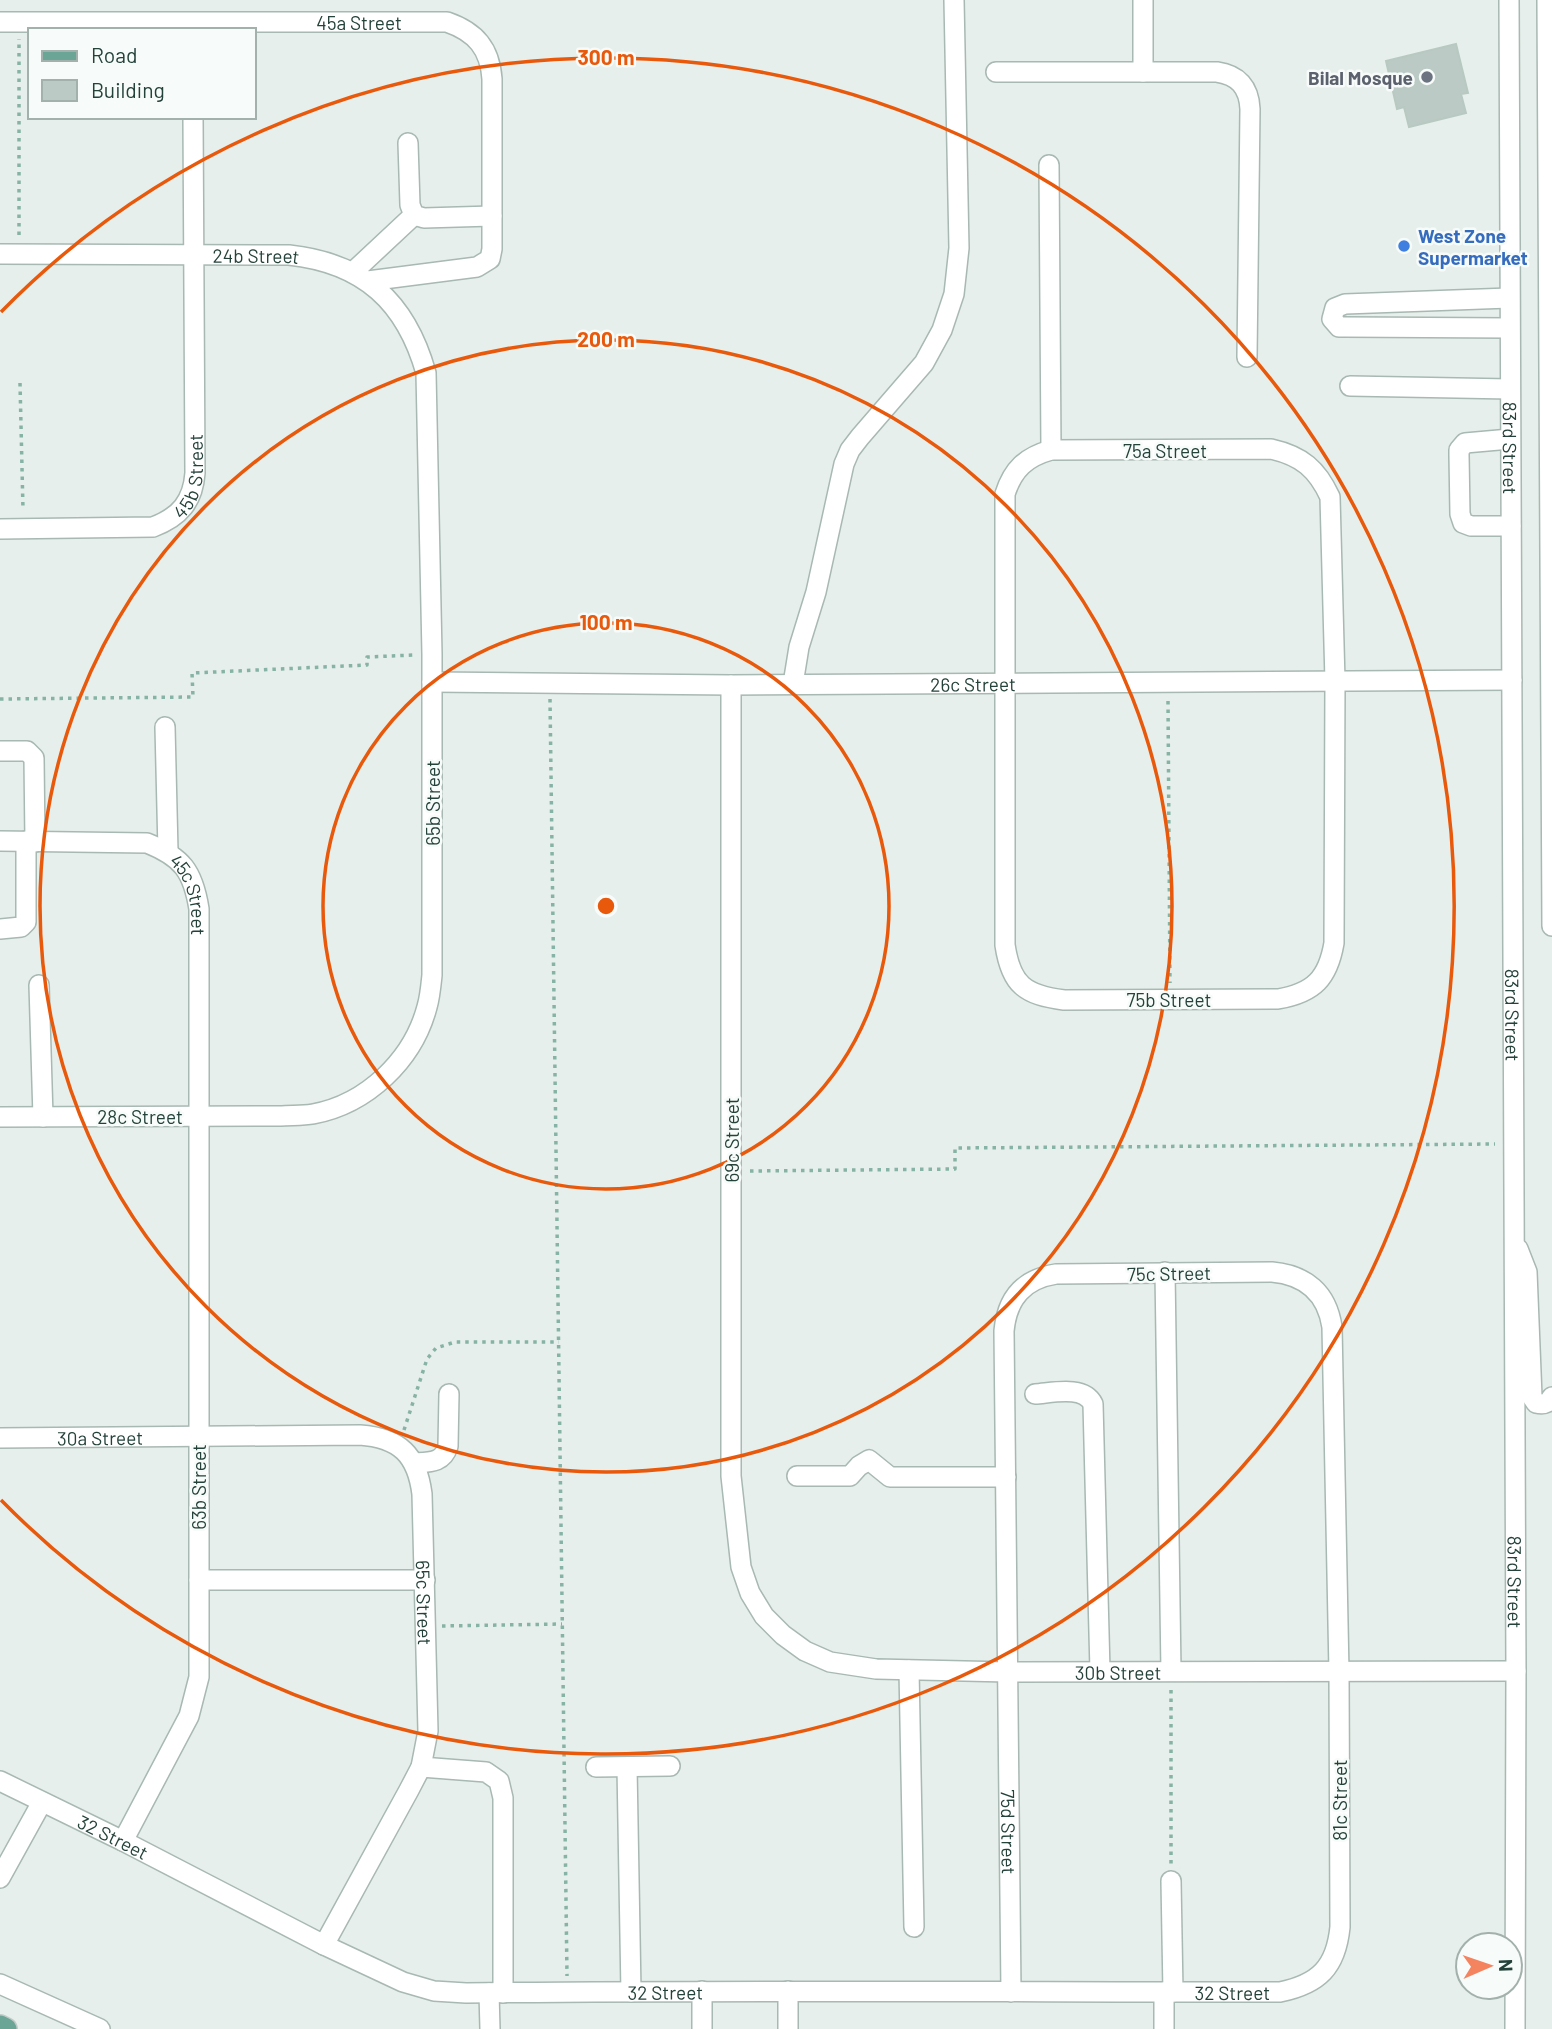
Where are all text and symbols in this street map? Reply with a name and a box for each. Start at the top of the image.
street label: 45a Street [316,11,402,34]
legend [28,28,256,119]
text: Road [91,42,137,67]
text: 300 m [577,44,635,69]
place label: Bilal Mosque [1308,66,1413,89]
marker: Bilal Mosque [1419,69,1435,85]
text: Building [91,77,165,102]
place label: West Zone Supermarket [1418,224,1528,269]
marker: West Zone Supermarket [1396,238,1412,254]
street label: 24b Street [213,243,301,268]
text: 200 m [577,326,635,351]
street label: 83rd Street [1499,402,1523,494]
street label: 45b Street [168,434,207,523]
street label: 75a Street [1123,439,1207,462]
text: 100 m [579,609,633,634]
street label: 26c Street [930,672,1016,695]
street label: 65b Street [421,760,444,846]
street label: 45c Street [166,848,211,935]
centre of rings [594,894,618,918]
street label: 83rd Street [1502,969,1525,1061]
street label: 75b Street [1127,988,1211,1011]
street label: 69c Street [720,1097,743,1183]
street label: 28c Street [97,1105,183,1128]
street label: 75c Street [1127,1261,1211,1285]
street label: 30a Street [57,1425,143,1449]
street label: 63b Street [187,1444,210,1530]
street label: 83rd Street [1504,1536,1527,1628]
street label: 65c Street [412,1560,437,1646]
street label: 30b Street [1075,1660,1161,1683]
street label: 81c Street [1328,1759,1351,1841]
street label: 75d Street [997,1789,1021,1874]
street label: 32 Street [74,1809,152,1864]
north arrow [1454,1931,1524,2001]
text: N [1495,1959,1518,1972]
street label: 32 Street [627,1980,703,2003]
street label: 32 Street [1194,1980,1270,2003]

